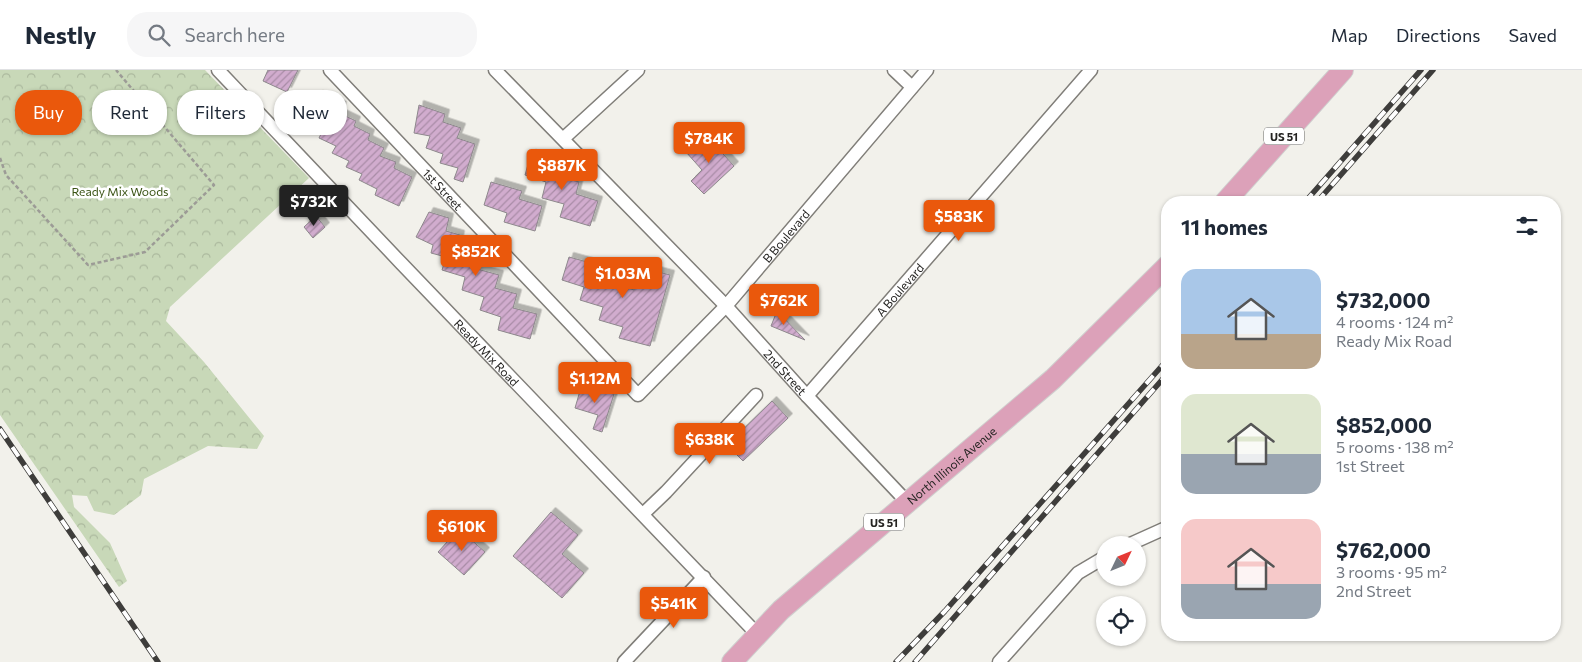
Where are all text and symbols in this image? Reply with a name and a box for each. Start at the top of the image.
search box [127,12,477,57]
text: Nestly [25,20,97,49]
icon: search [145,21,173,49]
text: Search here [185,23,285,46]
text: Map [1331,24,1368,46]
text: Directions [1396,24,1480,46]
text: Saved [1508,24,1557,46]
chip: Buy [15,90,82,135]
chip: Rent [92,90,167,135]
chip: Filters [177,90,264,135]
chip: New [274,90,347,135]
pin: $784K [674,122,744,164]
text: $784K [685,128,733,147]
road number: US 51 [1264,128,1304,144]
pin: $887K [527,148,597,191]
text: $887K [538,155,586,174]
street label: 1st Street [420,165,466,213]
park label: Ready Mix Woods [71,184,169,198]
pin: $732K [279,184,349,227]
text: $732K [290,191,338,210]
pin: $583K [924,200,994,242]
text: $583K [935,206,983,225]
street label: B Boulevard [759,207,812,265]
icon: filters [1513,212,1541,240]
text: 11 homes [1181,214,1268,239]
pin: $852K [441,234,511,277]
text: $852K [452,241,500,260]
pin: $1.03M [582,256,664,299]
street label: A Boulevard [873,260,926,319]
text: $1.03M [595,263,651,282]
pin: $762K [749,284,819,326]
text: $732,000 [1336,287,1430,312]
icon: home [1221,289,1281,349]
text: $762K [760,290,808,309]
text: 4 rooms · 124 m² [1336,312,1454,331]
street label: Ready Mix Road [452,316,522,389]
text: Ready Mix Road [1336,331,1452,350]
street label: 2nd Street [761,346,810,398]
pin: $1.12M [554,362,636,404]
text: $1.12M [569,368,621,387]
text: $852,000 [1336,412,1432,437]
icon: home [1221,414,1281,474]
pin: $638K [675,422,745,465]
street label: North Illinois Avenue [904,423,999,507]
text: $638K [685,429,735,448]
text: 5 rooms · 138 m² [1336,437,1454,456]
text: 1st Street [1336,456,1405,475]
pin: $610K [427,510,497,552]
road number: US 51 [864,514,904,531]
text: $610K [438,516,486,535]
north arrow [1096,536,1146,586]
map controls [1096,536,1146,646]
text: $762,000 [1336,537,1431,562]
icon: home [1221,539,1281,599]
text: 3 rooms · 95 m² [1336,562,1447,581]
text: 2nd Street [1336,581,1412,600]
pin: $541K [639,586,709,629]
text: $541K [651,593,697,612]
button: locate [1096,596,1146,646]

